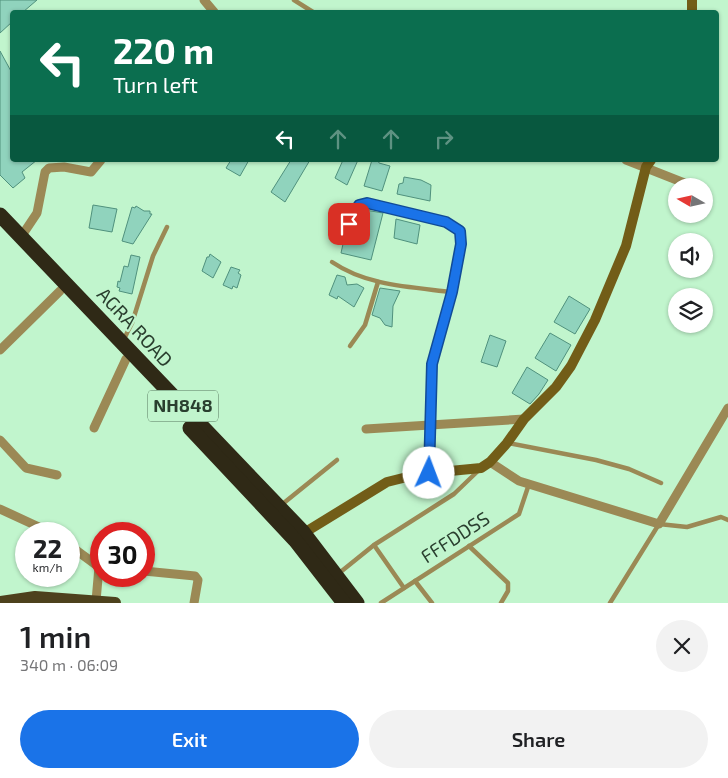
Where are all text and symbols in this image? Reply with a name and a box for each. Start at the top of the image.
text: 220 m [113,29,214,71]
icon: left [30,30,95,95]
text: Turn left [113,71,198,97]
icon: left [271,125,299,153]
icon: ahead [324,125,352,153]
icon: ahead [377,125,405,153]
icon: right [430,125,458,153]
north arrow [668,178,712,222]
map controls [668,178,713,333]
pin [328,203,370,245]
icon: arrive [335,210,363,238]
button: sound [668,233,713,278]
street label: AGRA ROAD [93,282,178,371]
button: layers [668,288,713,333]
road number: NH848 [148,391,218,422]
position arrow [402,446,454,498]
street label: FFFDDSS [416,506,493,567]
speed limit sign: 30 [90,522,155,587]
text: 22 [33,533,62,563]
text: km/h [33,560,62,574]
text: 1 min [20,618,91,654]
button: close [656,620,708,672]
text: 340 m · 06:09 [20,655,118,674]
button: Exit [20,710,359,768]
button: Share [369,710,708,768]

